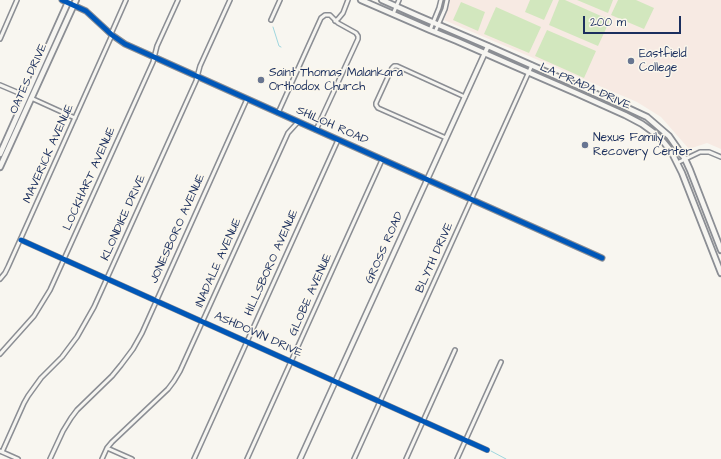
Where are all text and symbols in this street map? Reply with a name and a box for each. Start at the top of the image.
scale bar [585,8,683,34]
text: 200 m [590,14,626,31]
street label: OATES DRIVE [7,42,51,116]
place label: Eastfield College [639,47,687,75]
marker: Eastfield College [626,56,636,66]
street label: LA PRADA DRIVE [537,61,633,113]
place label: Saint Thomas Malankara Orthodox Church [269,66,403,94]
marker: Saint Thomas Malankara Orthodox Church [256,75,266,85]
street label: MAVERICK AVENUE [21,102,77,206]
street label: SHILOH ROAD [294,104,370,148]
street label: LOCKHART AVENUE [61,125,119,233]
place label: Nexus Family Recovery Center [593,131,692,159]
marker: Nexus Family Recovery Center [580,140,590,150]
street label: JONESBORO AVENUE [147,172,209,286]
street label: KLONDIKE DRIVE [99,173,149,263]
street label: HILLSBORO AVENUE [242,208,302,318]
street label: GROSS ROAD [363,210,407,286]
street label: INADALE AVENUE [193,216,245,310]
street label: BLYTH DRIVE [413,221,457,295]
street label: GLOBE AVENUE [286,252,336,338]
street label: ASHDOWN DRIVE [212,309,304,361]

